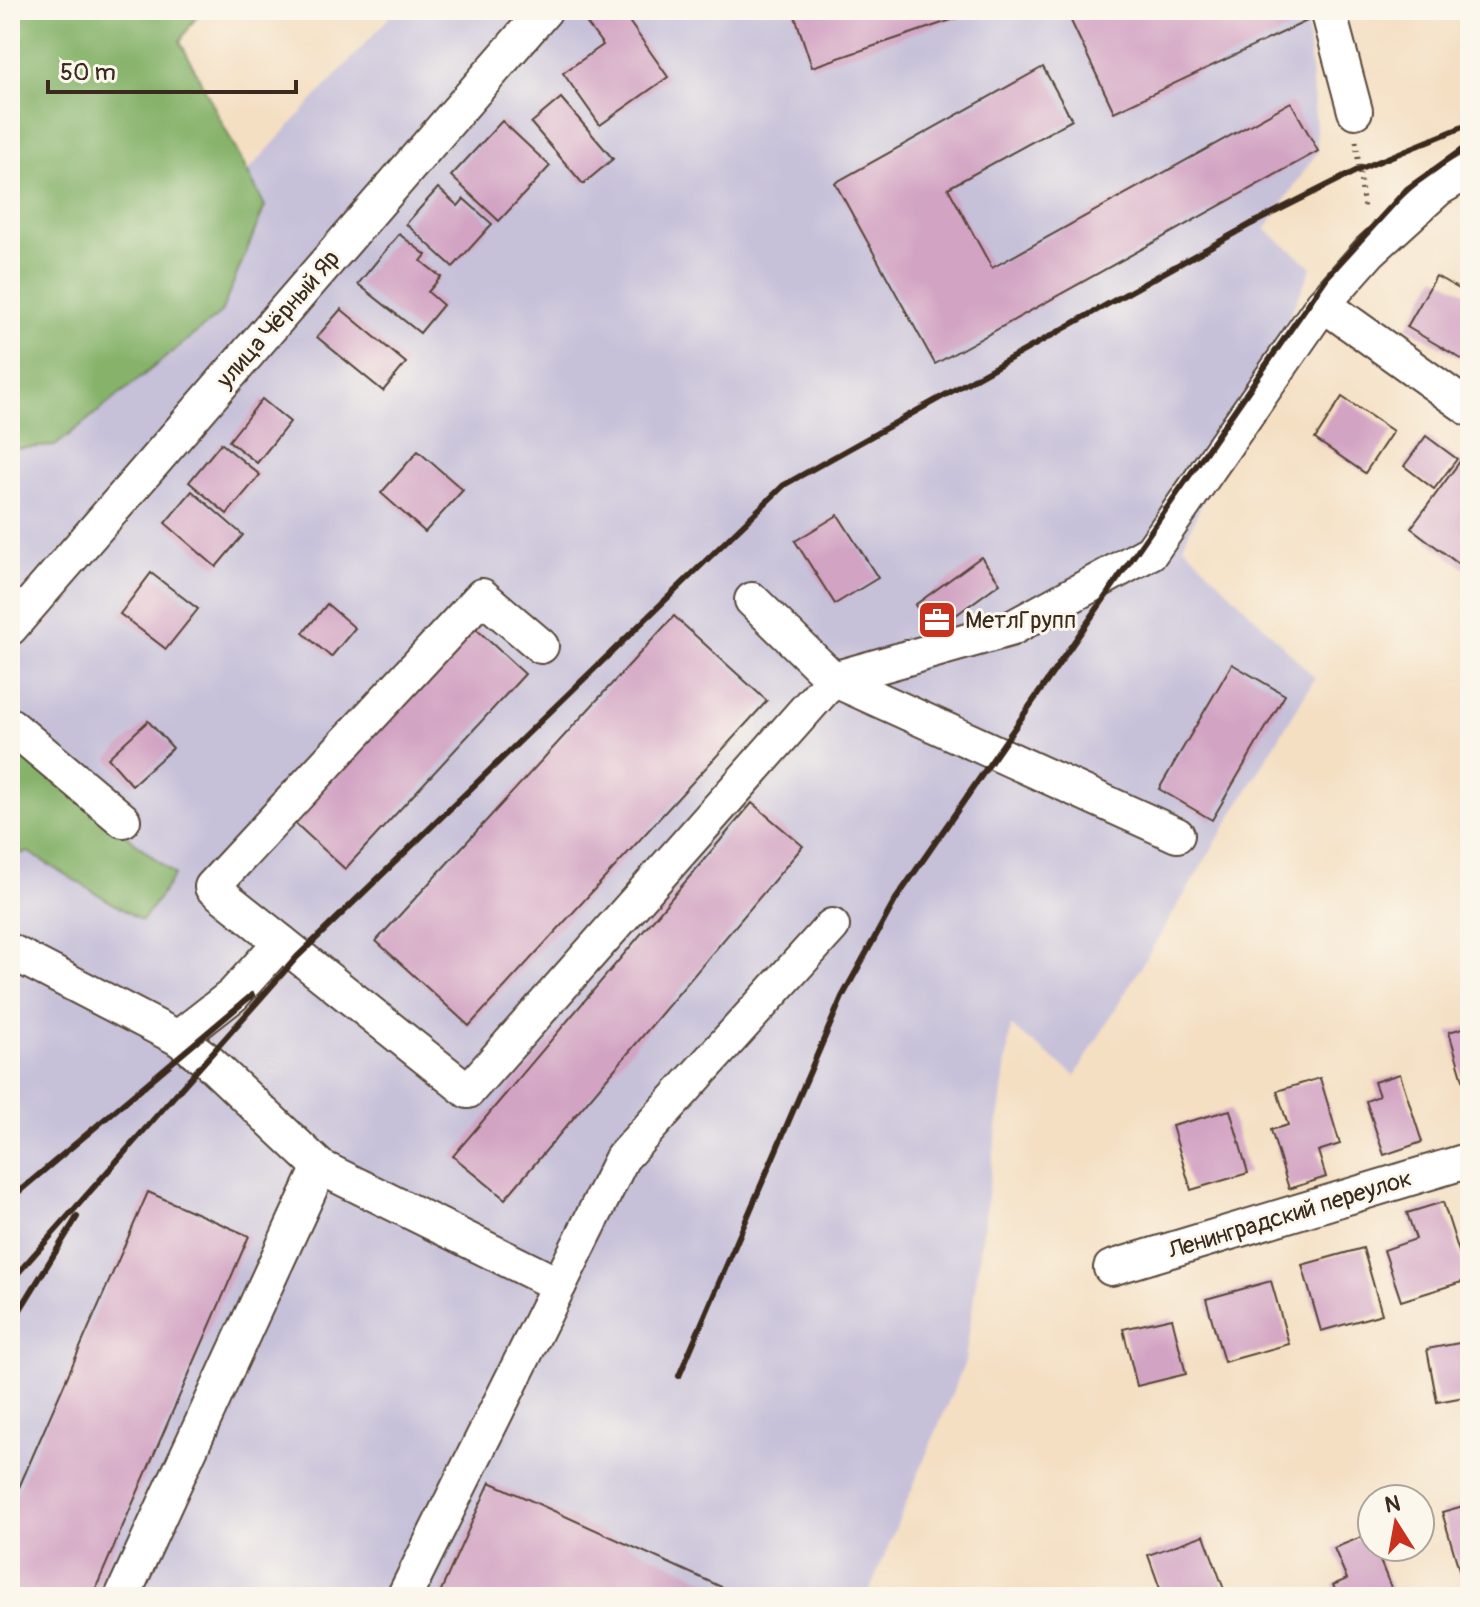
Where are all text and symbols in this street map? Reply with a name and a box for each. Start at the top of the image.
scale bar [48,44,296,94]
text: 50 m [60,58,116,87]
street label: улица Чёрный Яр [210,245,346,395]
office icon: МетлГрупп [916,599,958,641]
place label: МетлГрупп [965,606,1076,635]
street label: Ленинградский переулок [1164,1164,1415,1266]
north arrow [1356,1483,1436,1563]
text: N [1382,1489,1402,1520]

